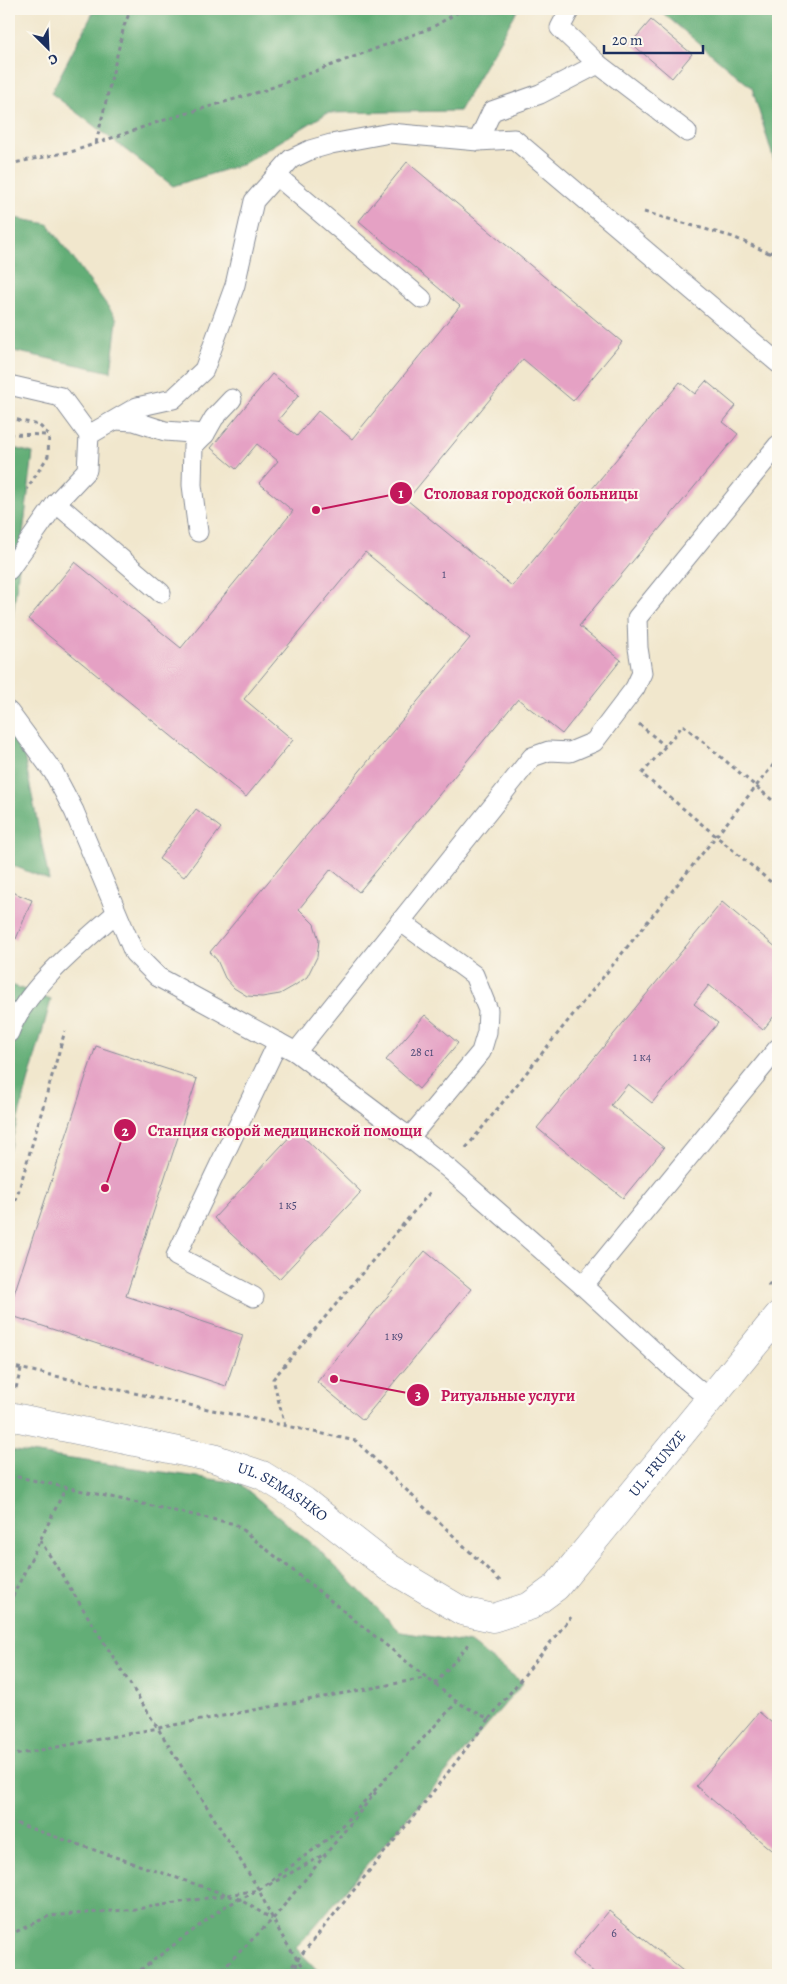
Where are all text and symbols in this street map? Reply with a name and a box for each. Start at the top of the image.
north arrow [22,22,72,72]
scale bar [604,22,703,54]
text: 20 m [612,30,643,50]
text: С [45,49,61,70]
callout: Столовая городской больницы [389,477,649,508]
text: 1 [398,483,404,503]
text: Столовая городской больницы [424,483,638,505]
house number: 1 [442,566,446,582]
house number: 28 с1 [410,1044,434,1060]
house number: 1 к4 [633,1049,652,1065]
callout: Станция скорой медицинской помощи [113,1115,432,1146]
text: Станция скорой медицинской помощи [148,1120,422,1142]
text: 2 [121,1121,129,1141]
house number: 1 к5 [279,1197,297,1213]
house number: 1 к9 [385,1328,403,1344]
callout: Ритуальные услуги [406,1380,585,1411]
text: 3 [415,1385,421,1405]
text: Ритуальные услуги [441,1385,575,1407]
street label: UL. FRUNZE [624,1426,690,1501]
street label: UL. SEMASHKO [235,1457,332,1526]
house number: 6 [611,1925,617,1941]

